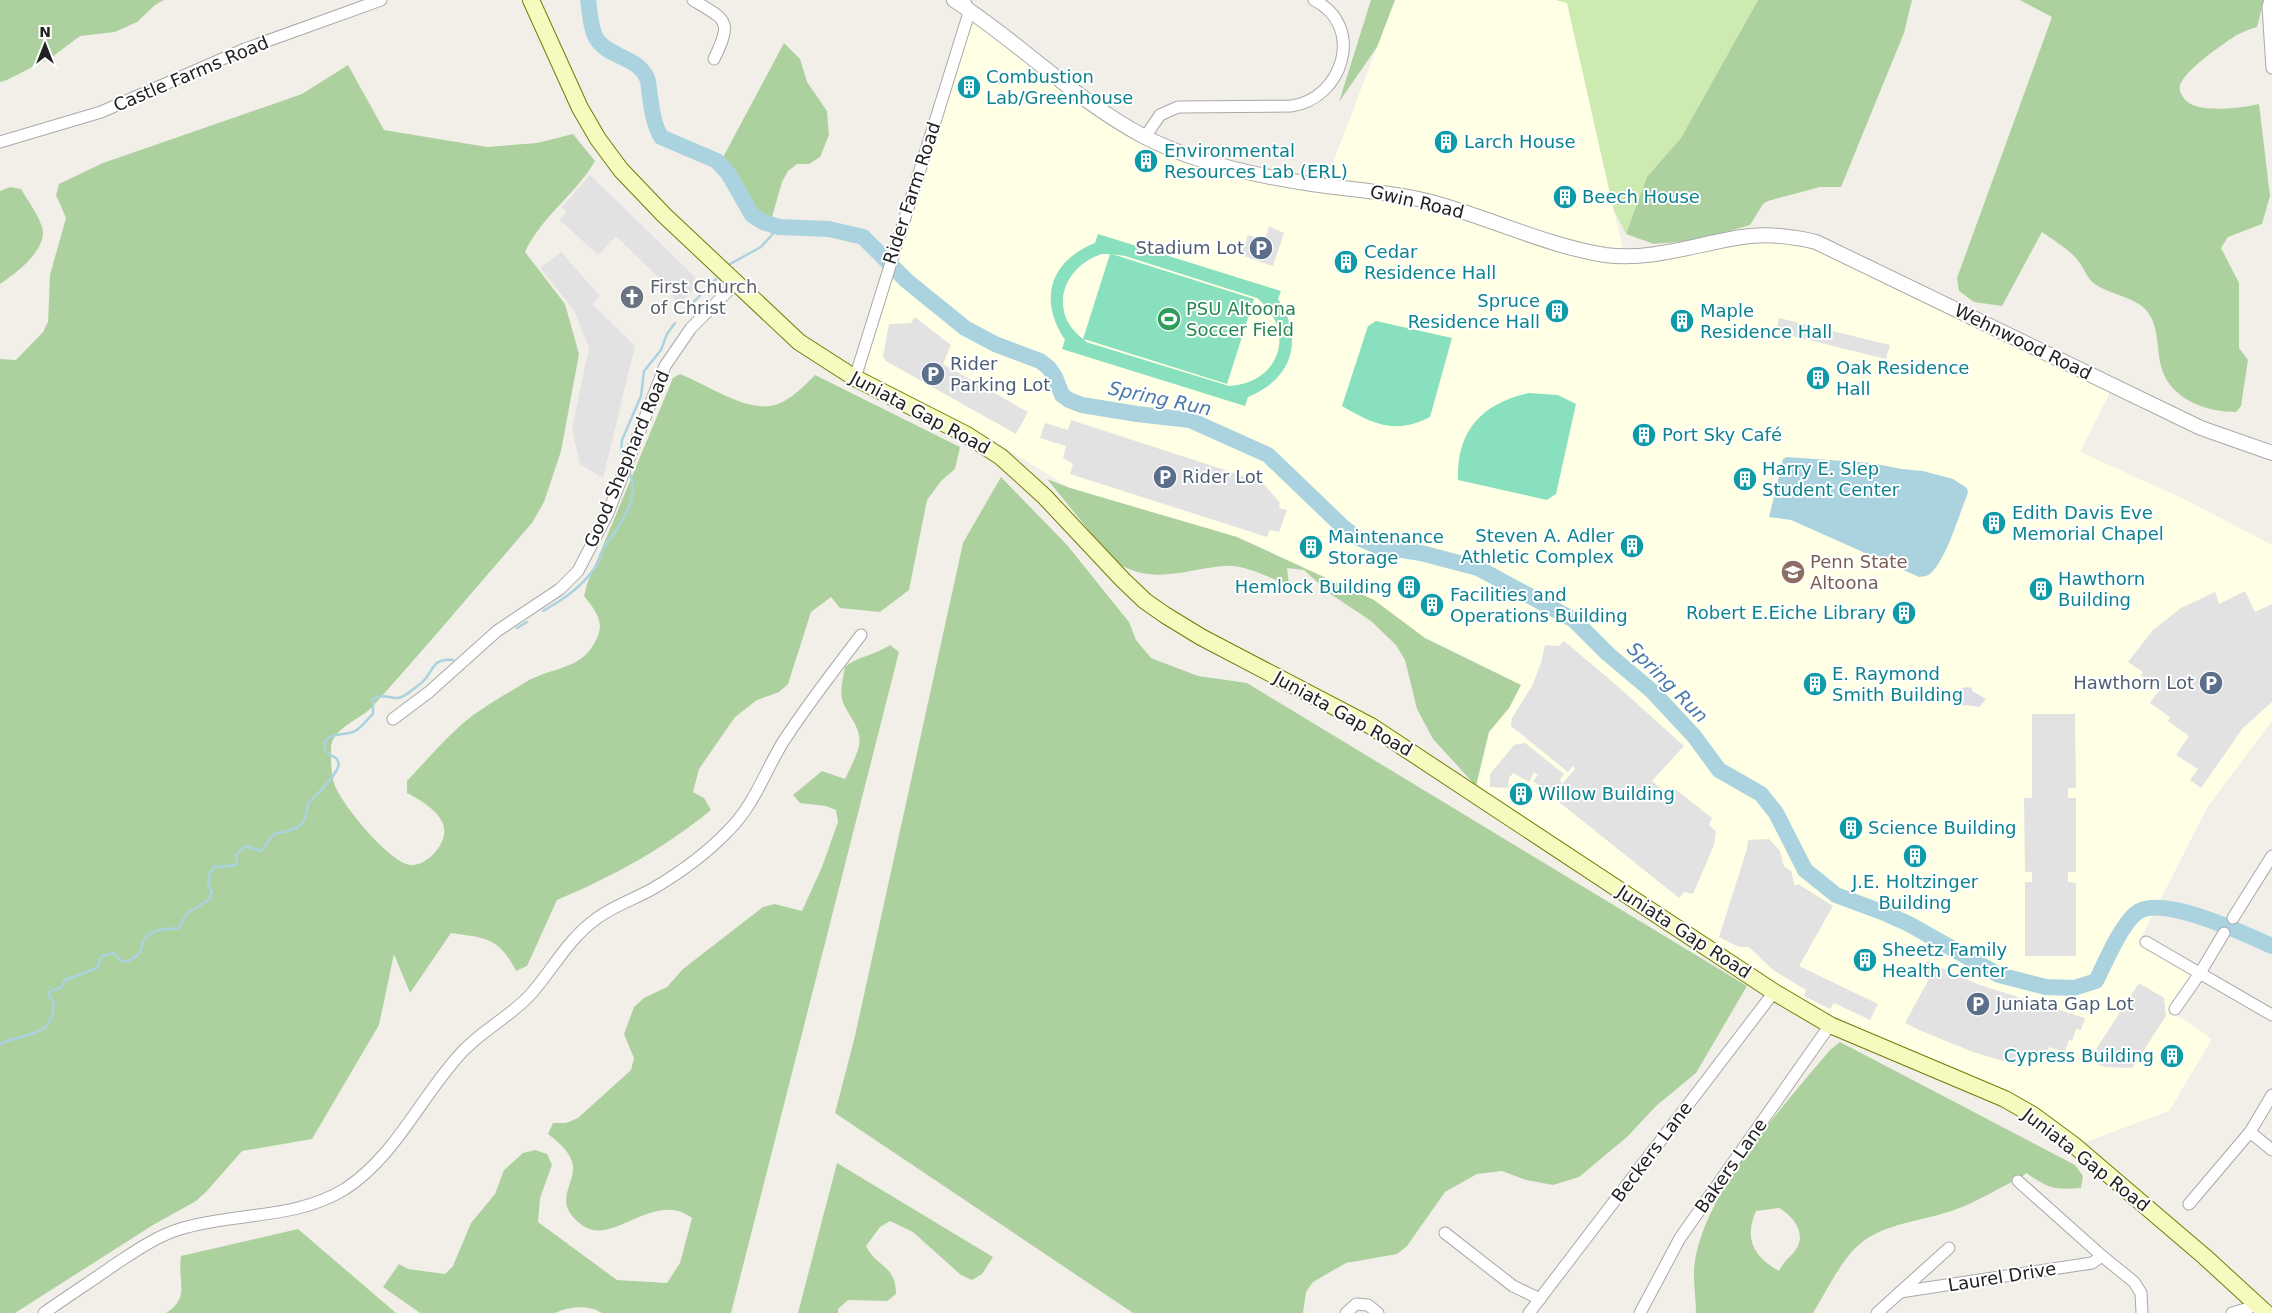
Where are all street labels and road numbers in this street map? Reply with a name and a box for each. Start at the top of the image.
street label: Castle Farms Road [110,31,272,116]
street label: Rider Farm Road [879,119,944,267]
street label: Gwin Road [1368,180,1466,223]
street label: Wehnwood Road [1951,299,2095,384]
street label: Juniata Gap Road [846,366,994,458]
street label: Good Shephard Road [580,367,673,550]
street label: Juniata Gap Road [1269,666,1416,760]
street label: Juniata Gap Road [1613,880,1755,983]
street label: Beckers Lane [1607,1097,1696,1206]
street label: Juniata Gap Road [2018,1103,2154,1216]
street label: Bakers Lane [1690,1115,1771,1217]
street label: Laurel Drive [1946,1258,2058,1295]

